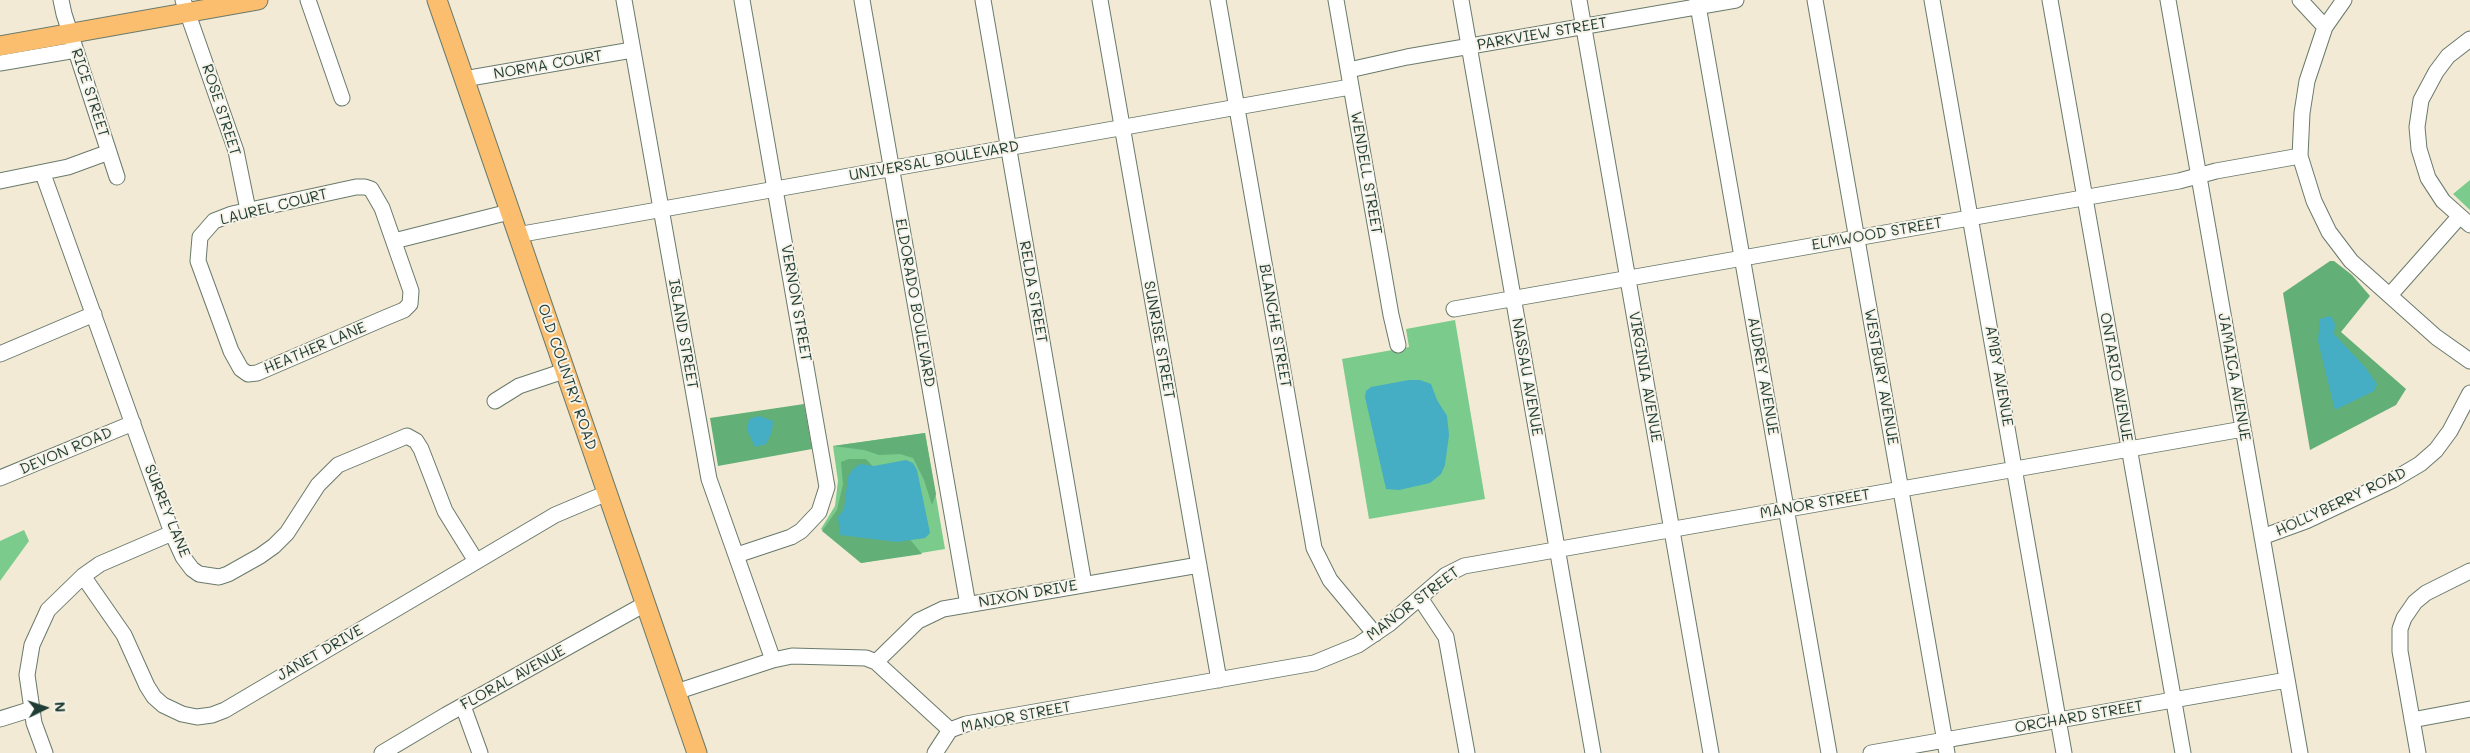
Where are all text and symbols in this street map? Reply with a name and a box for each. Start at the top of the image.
street label: PARKVIEW STREET [1476,14,1608,54]
street label: RICE STREET [67,46,113,140]
street label: NORMA COURT [492,47,604,83]
street label: ROSE STREET [198,62,244,158]
street label: WENDELL STREET [1346,110,1386,236]
street label: UNIVERSAL BOULEVARD [848,137,1020,185]
street label: LAUREL COURT [219,185,329,229]
street label: ELMWOOD STREET [1810,214,1944,254]
street label: ELDORADO BOULEVARD [891,217,939,389]
street label: RELDA STREET [1015,239,1051,345]
street label: VERNON STREET [777,243,815,363]
street label: BLANCHE STREET [1255,263,1295,389]
street label: ISLAND STREET [664,278,702,390]
street label: SUNRISE STREET [1140,280,1178,400]
street label: OLD COUNTRY ROAD [534,302,600,452]
street label: WESTBURY AVENUE [1860,307,1902,447]
street label: VIRGINIA AVENUE [1625,310,1665,444]
street label: ONTARIO AVENUE [2096,311,2136,443]
street label: JAMAICA AVENUE [2214,312,2254,442]
street label: AUDREY AVENUE [1744,316,1782,436]
street label: NASSAU AVENUE [1508,317,1546,437]
street label: HEATHER LANE [261,318,369,378]
street label: AMBY AVENUE [1981,324,2017,428]
street label: DEVON ROAD [17,423,115,479]
street label: SURREY LANE [140,462,194,560]
street label: HOLLYBERRY ROAD [2273,464,2409,540]
street label: MANOR STREET [1758,485,1872,523]
street label: MANOR STREET [1363,563,1463,645]
street label: NIXON DRIVE [977,576,1079,612]
street label: JANET DRIVE [274,621,366,685]
street label: FLORAL AVENUE [458,642,568,714]
north arrow [20,683,70,733]
street label: ORCHARD STREET [2013,697,2145,737]
street label: MANOR STREET [959,698,1073,736]
text: N [51,701,70,713]

